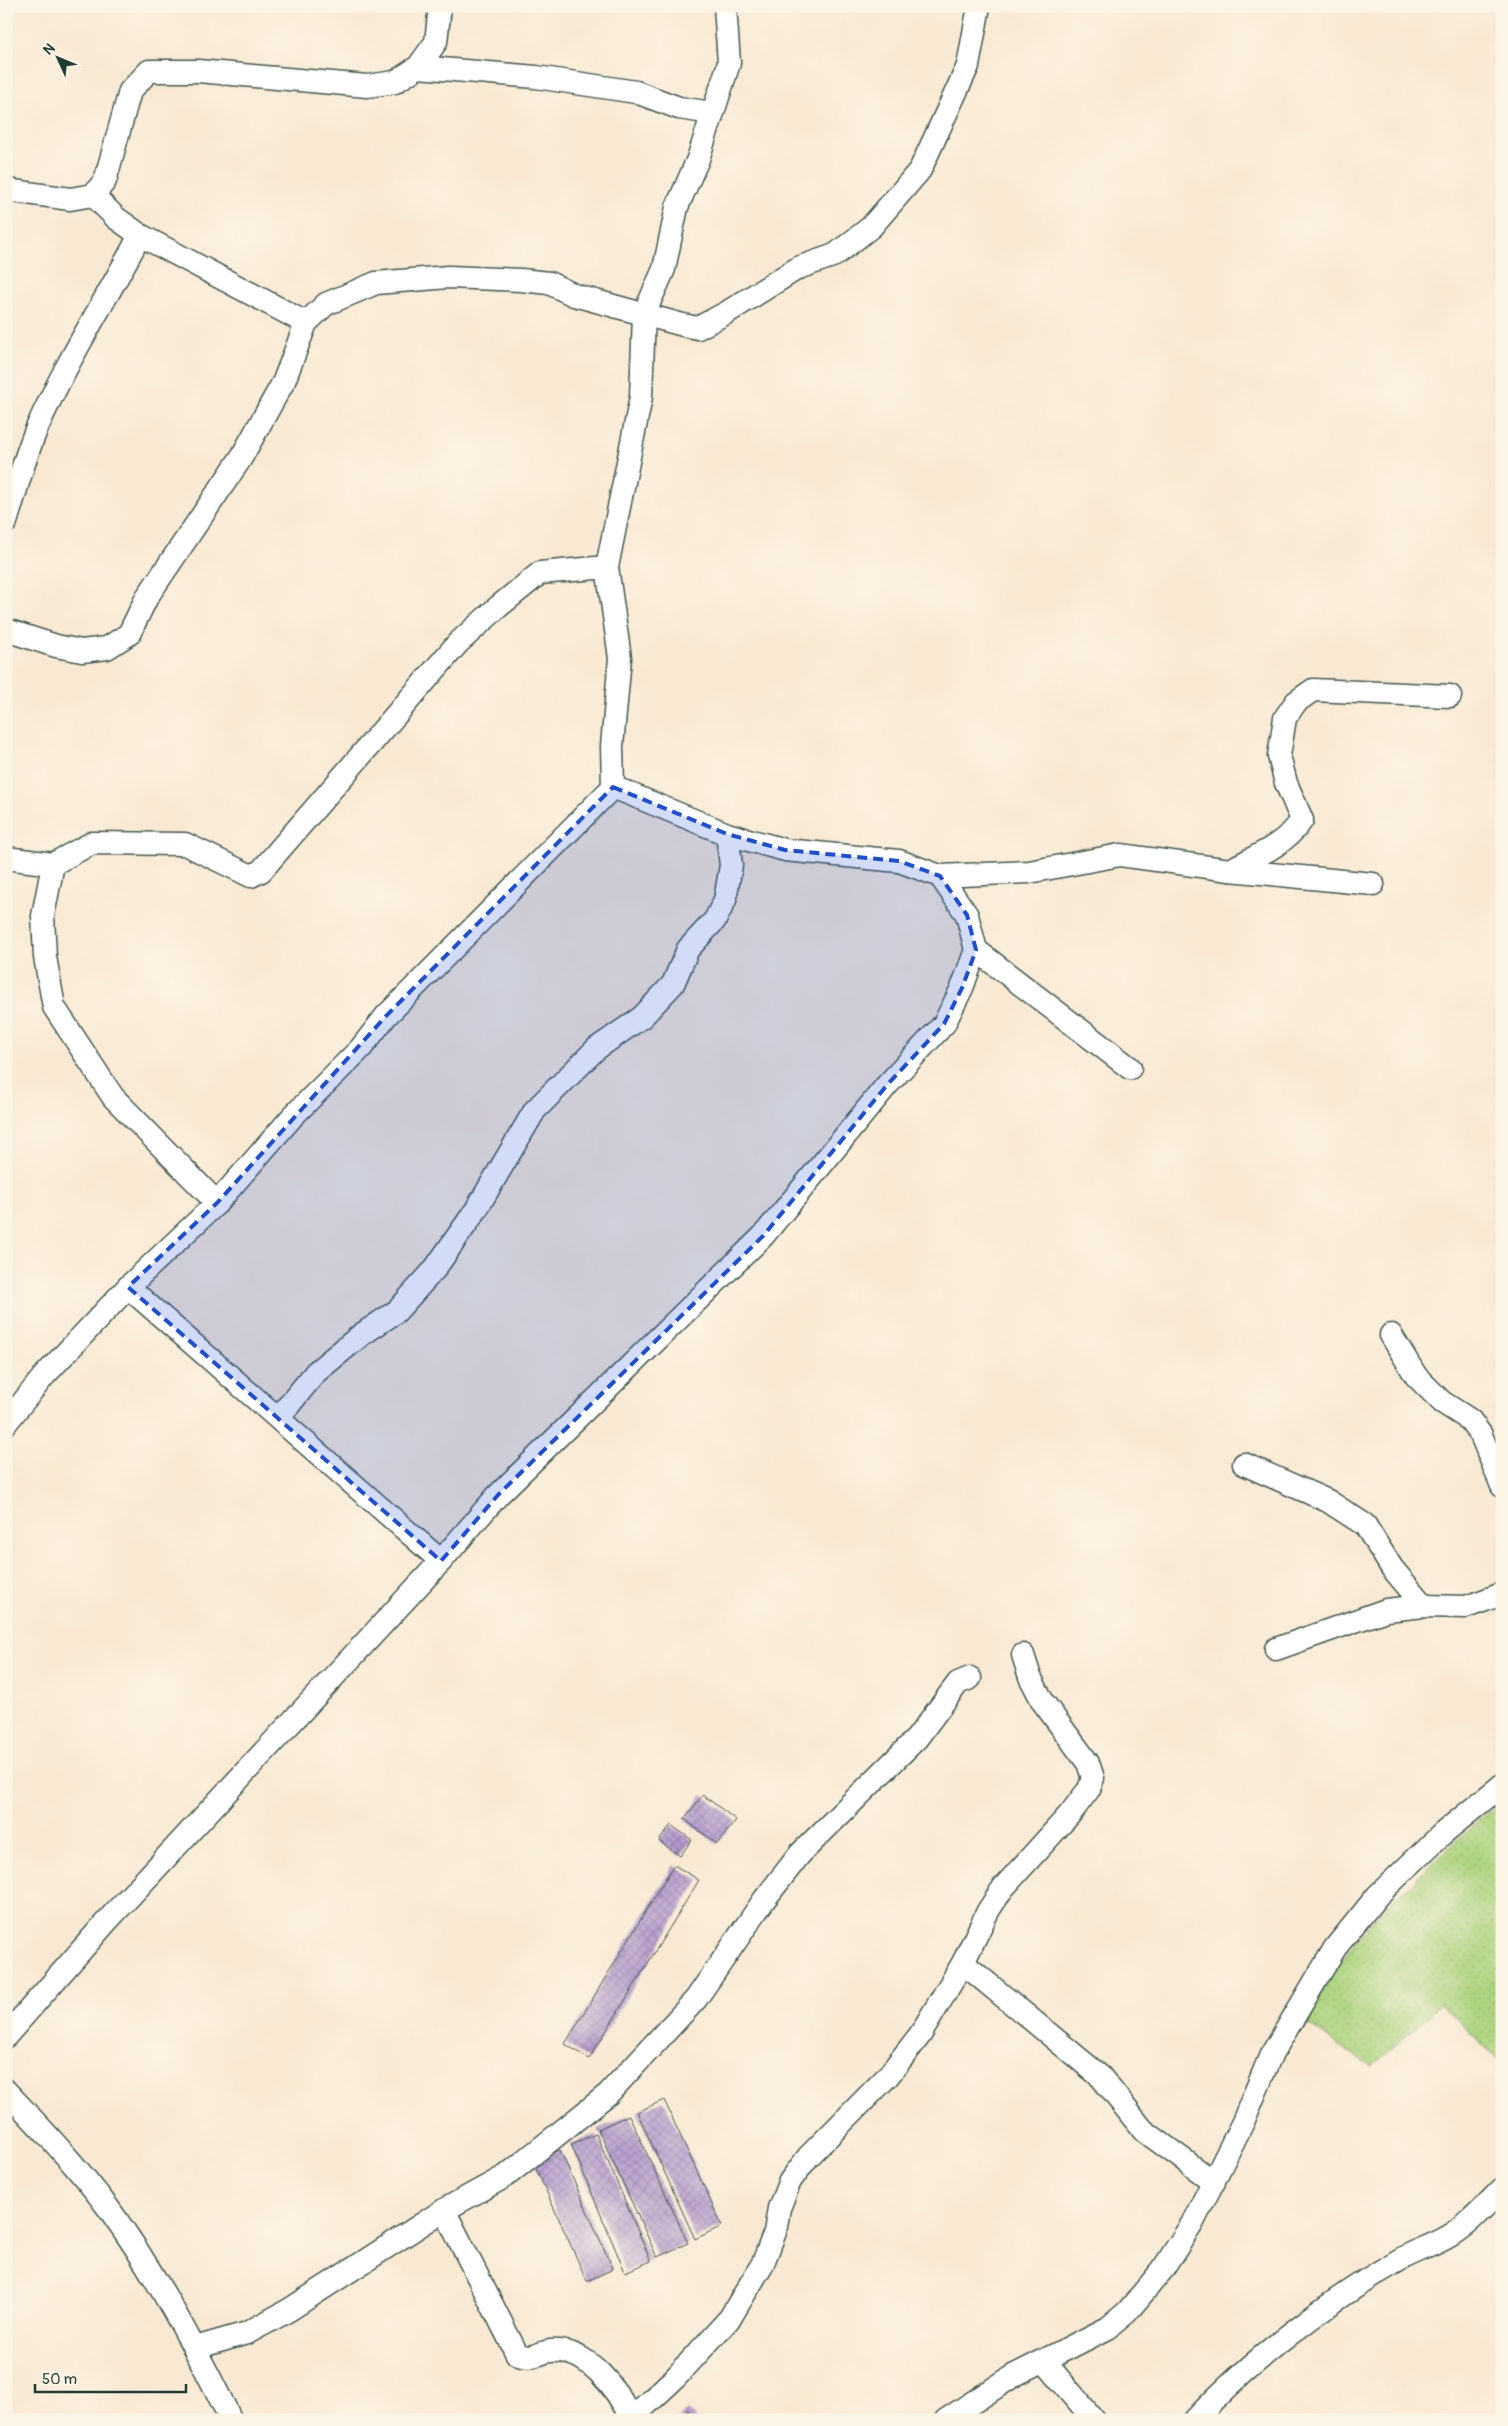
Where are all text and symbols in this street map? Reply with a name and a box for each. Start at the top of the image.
north arrow [32,32,82,82]
text: N [40,40,58,59]
scale bar [35,2361,186,2393]
text: 50 m [42,2370,77,2389]

